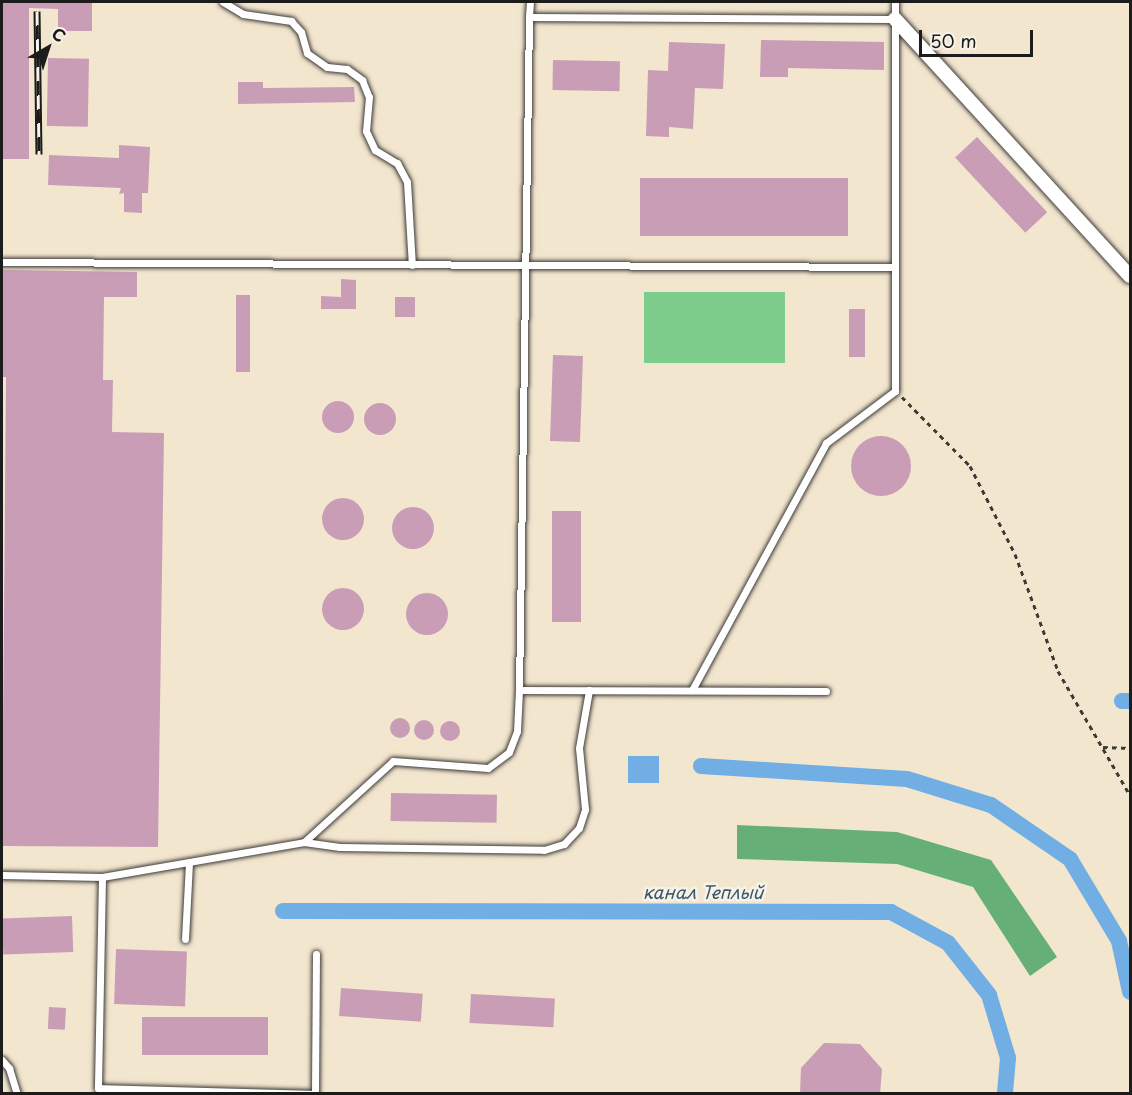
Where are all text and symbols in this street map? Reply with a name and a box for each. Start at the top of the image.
north arrow [18,18,78,78]
scale bar [922,18,1036,56]
text: С [47,21,72,47]
text: 50 m [930,27,977,54]
water label: канал Теплый [643,881,763,903]

